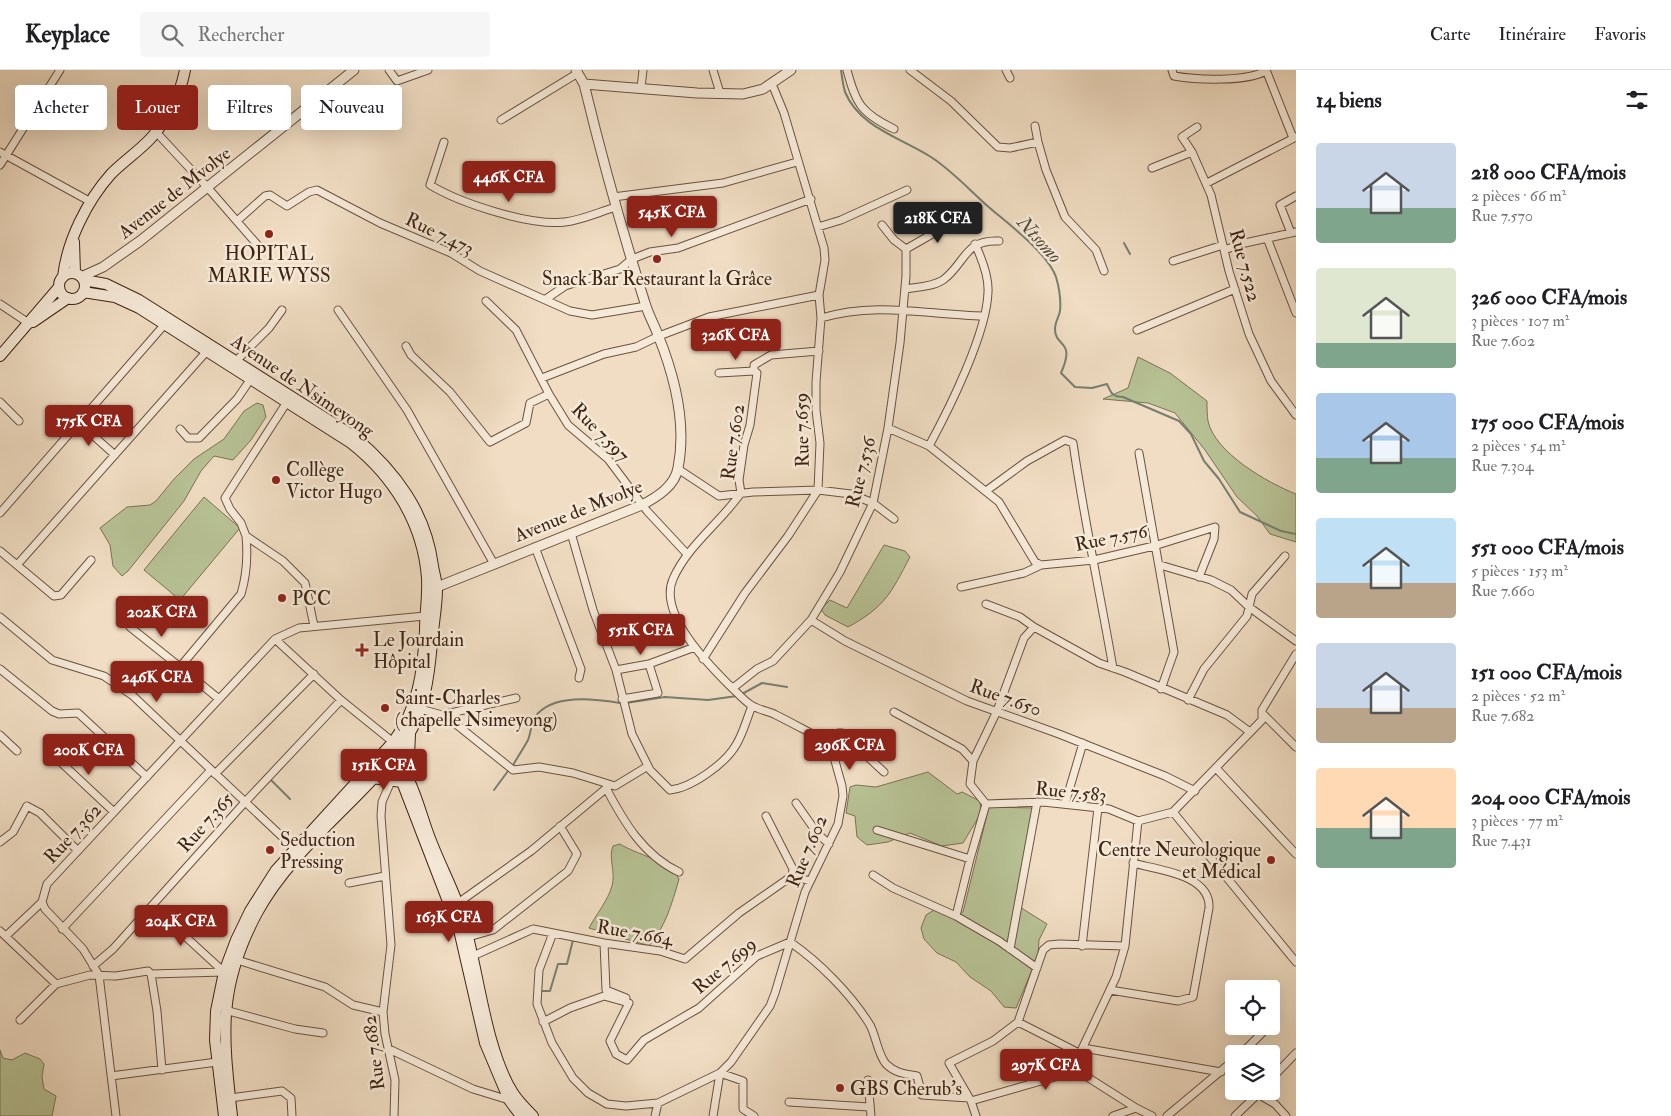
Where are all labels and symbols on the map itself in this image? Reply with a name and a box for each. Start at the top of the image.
street label: Avenue de Mvolye [113,141,236,245]
pin: 446K CFA [457,160,561,203]
pin: 545K CFA [620,196,724,238]
pin: 218K CFA [886,202,990,244]
street label: Rue 7.473 [401,207,478,261]
water label: Ntsomo [1011,210,1067,268]
street label: Rue 7.522 [1224,226,1266,304]
marker: HOPITAL MARIE WYSS [263,228,275,240]
place label: HOPITAL MARIE WYSS [207,242,331,288]
marker: Snack Bar Restaurant la Grâce [651,253,663,265]
place label: Snack Bar Restaurant la Grâce [542,267,772,291]
pin: 326K CFA [684,318,788,361]
street label: Avenue de Nsimeyong [225,328,379,443]
street label: Rue 7.659 [789,392,815,468]
street label: Rue 7.597 [566,398,635,468]
street label: Rue 7.602 [716,403,750,482]
pin: 175K CFA [37,404,141,447]
street label: Rue 7.536 [841,433,882,510]
place label: Collège Victor Hugo [286,458,382,504]
marker: Collège Victor Hugo [270,474,282,486]
street label: Avenue de Mvolye [510,474,646,548]
street label: Rue 7.576 [1073,519,1151,557]
place label: PCC [292,587,331,611]
marker: PCC [276,592,288,604]
pin: 202K CFA [110,596,214,638]
pin: 551K CFA [589,614,693,656]
place label: Le Jourdain Hôpital [373,628,464,675]
marker: Le Jourdain Hôpital [355,643,369,657]
pin: 246K CFA [105,660,209,703]
street label: Rue 7.650 [966,674,1045,722]
place label: Saint-Charles (chapelle Nsimeyong) [395,686,557,733]
marker: Saint-Charles (chapelle Nsimeyong) [379,702,391,714]
pin: 296K CFA [798,728,902,771]
pin: 200K CFA [37,734,141,776]
pin: 151K CFA [332,748,436,791]
street label: Rue 7.583 [1034,776,1108,808]
street label: Rue 7.365 [173,787,239,858]
street label: Rue 7.362 [39,799,107,869]
street label: Rue 7.602 [781,812,833,891]
place label: Seduction Pressing [280,828,356,874]
place label: Centre Neurologique et Médical [1098,838,1261,884]
marker: Seduction Pressing [264,844,276,856]
marker: Centre Neurologique et Médical [1265,854,1277,866]
pin: 163K CFA [397,900,501,943]
pin: 204K CFA [129,904,233,947]
street label: Rue 7.664 [595,915,675,952]
street label: Rue 7.699 [688,932,762,999]
street label: Rue 7.682 [357,1014,390,1092]
pin: 297K CFA [994,1048,1098,1091]
place label: GBS Cherub's [850,1077,962,1101]
marker: GBS Cherub's [834,1082,846,1094]

